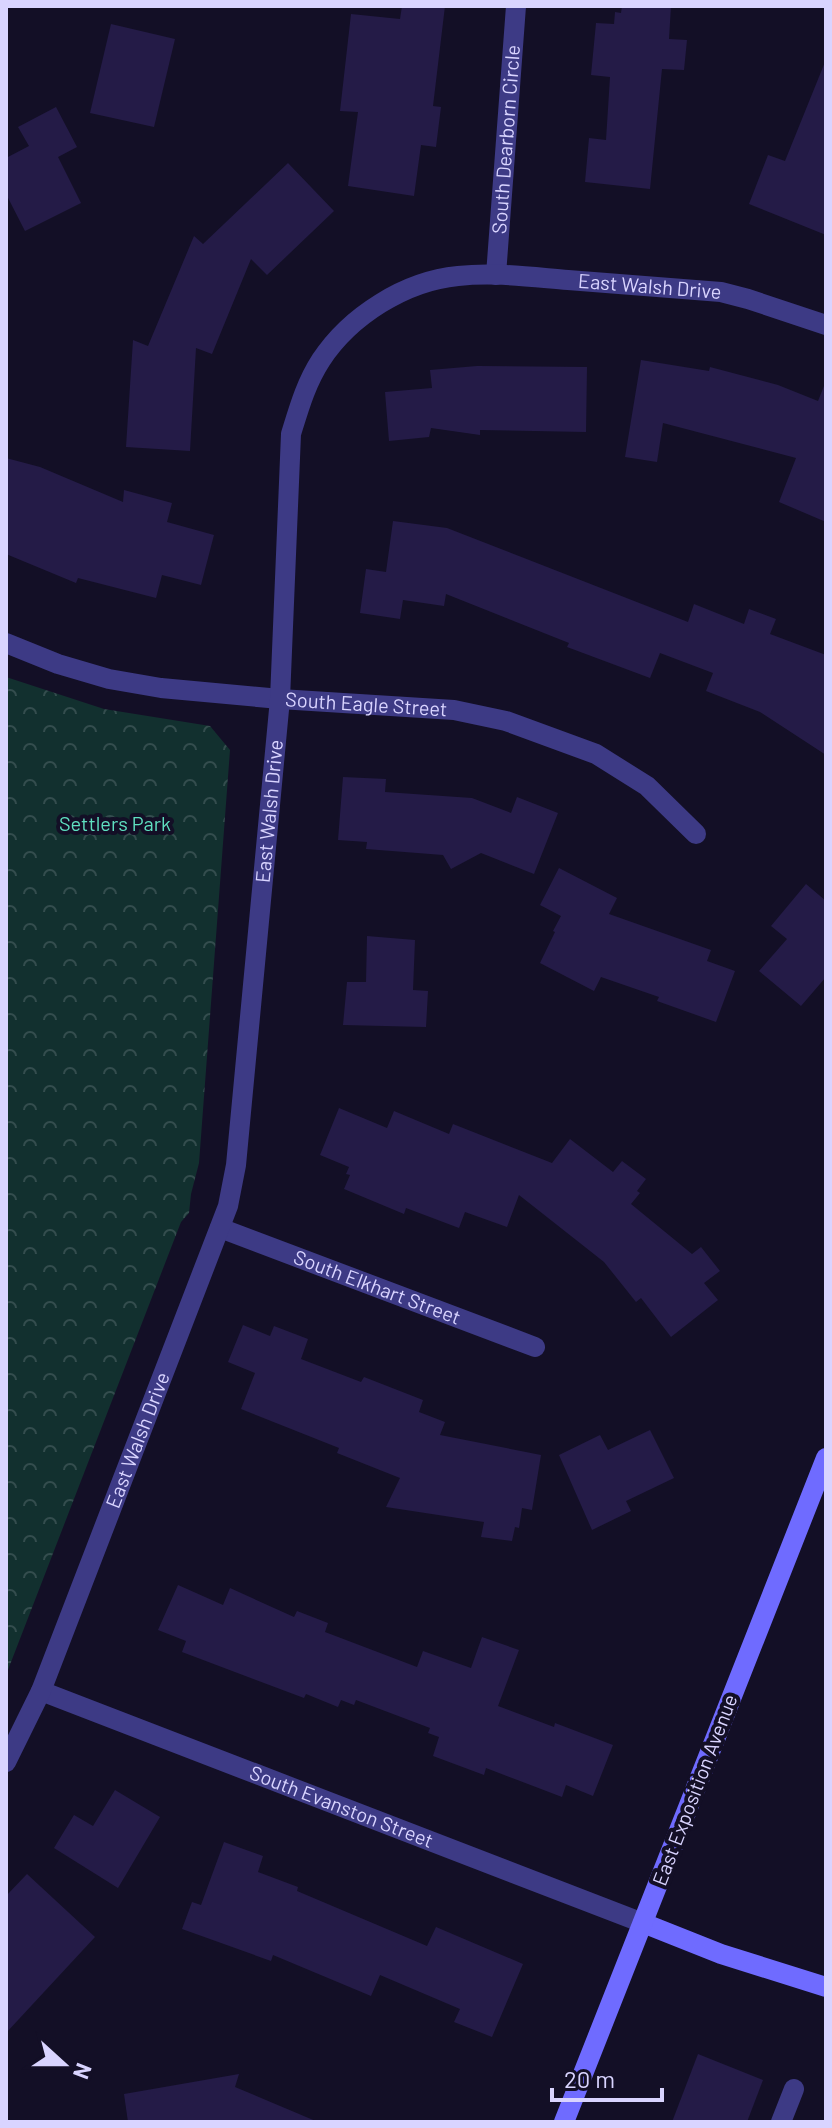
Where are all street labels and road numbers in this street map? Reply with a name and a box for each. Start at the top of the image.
street label: South Dearborn Circle [486,44,524,235]
street label: East Walsh Drive [577,268,722,303]
street label: South Eagle Street [285,686,448,721]
street label: East Walsh Drive [250,739,287,884]
street label: South Elkhart Street [291,1244,464,1329]
street label: East Walsh Drive [100,1368,174,1511]
street label: East Exposition Avenue [646,1691,742,1889]
street label: South Evanston Street [247,1760,437,1852]

